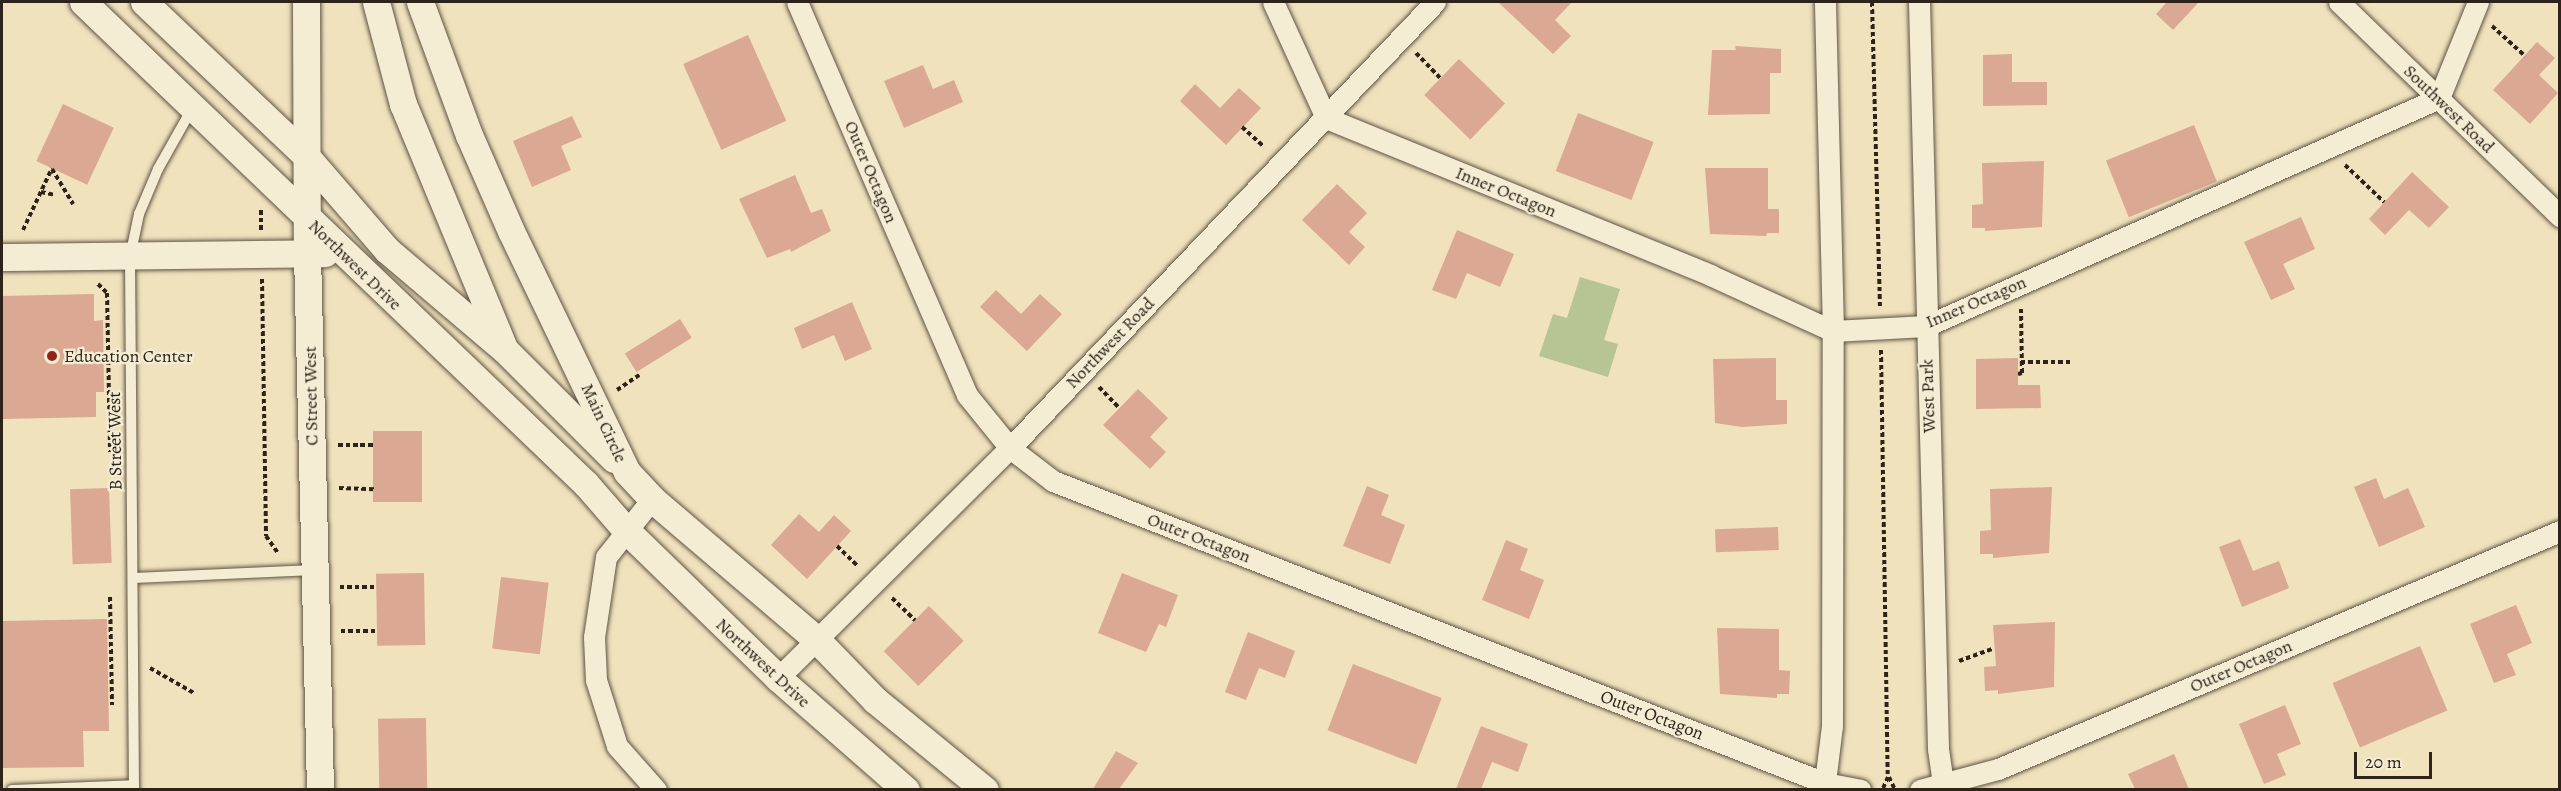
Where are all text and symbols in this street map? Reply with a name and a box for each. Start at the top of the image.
street label: Southwest Road [2399,60,2499,158]
street label: Outer Octagon [840,118,902,226]
street label: Inner Octagon [1452,162,1560,222]
street label: Northwest Drive [304,215,406,315]
street label: Inner Octagon [1923,271,2029,333]
street label: Northwest Road [1061,293,1159,393]
place label: Education Center [64,345,193,367]
street label: C Street West [299,346,323,446]
marker: Education Center [45,349,59,363]
street label: West Park [1916,359,1940,433]
street label: Main Circle [576,380,632,466]
street label: B Street West [103,391,127,491]
street label: Outer Octagon [1144,508,1254,568]
street label: Northwest Drive [711,614,815,712]
street label: Outer Octagon [2187,635,2295,697]
street label: Outer Octagon [1597,685,1707,745]
scale bar [2357,740,2435,778]
text: 20 m [2365,750,2402,774]

